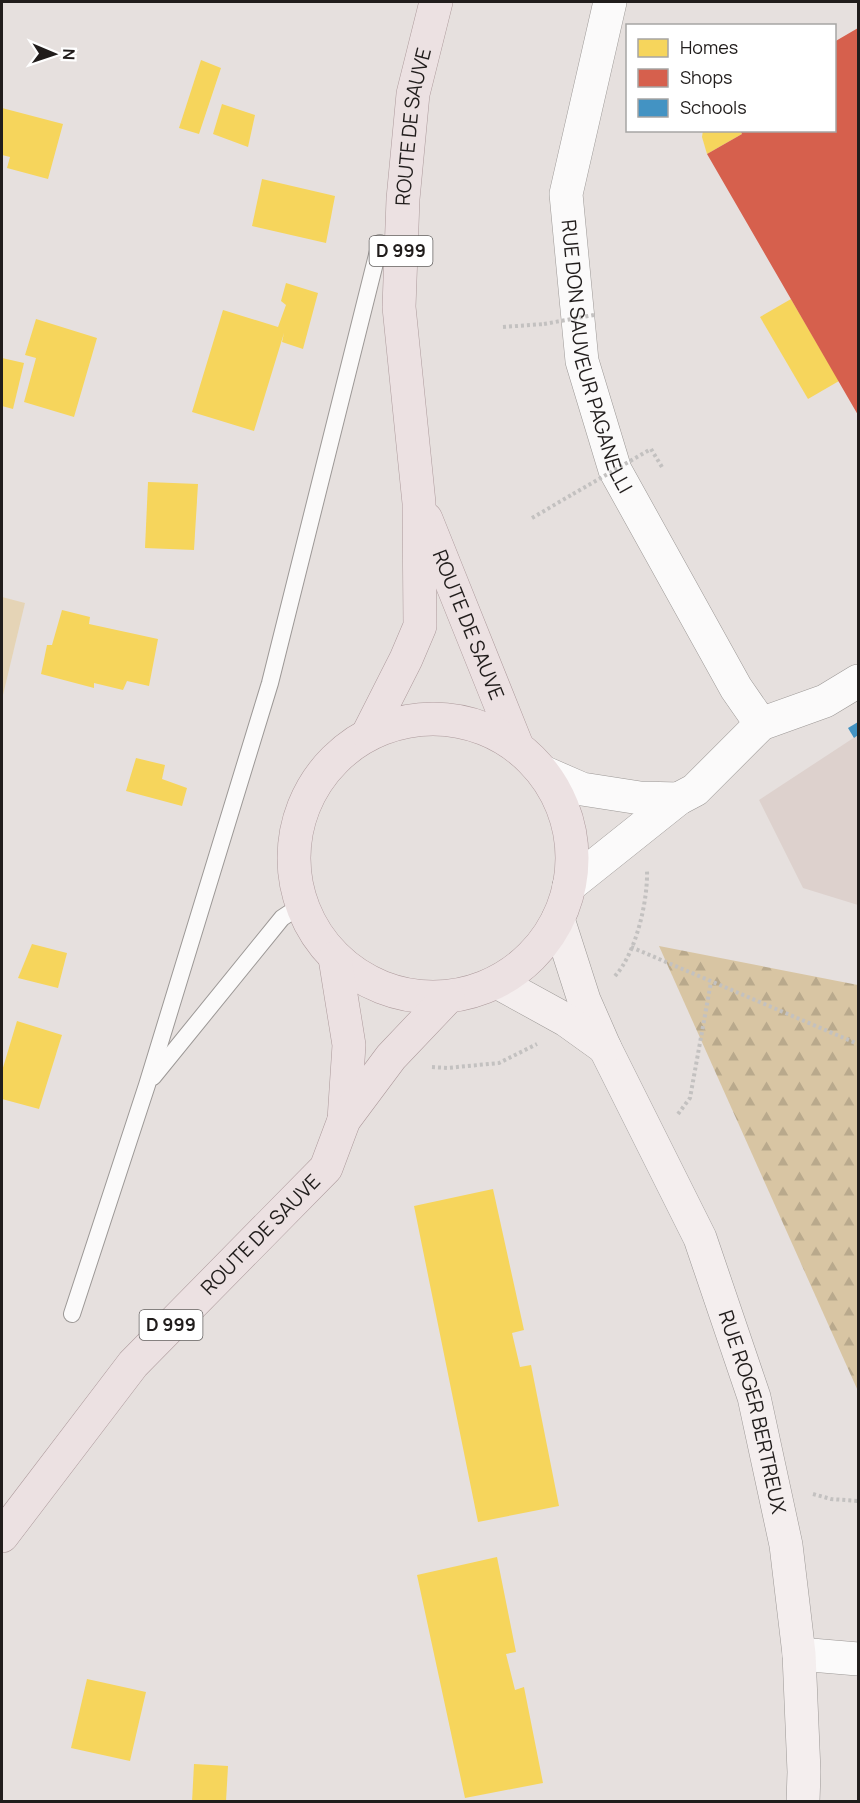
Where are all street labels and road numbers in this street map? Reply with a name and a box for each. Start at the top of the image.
street label: ROUTE DE SAUVE [389,45,437,206]
street label: RUE DON SAUVEUR PAGANELLI [556,218,639,498]
road number: D 999 [370,236,432,266]
street label: ROUTE DE SAUVE [427,546,511,704]
street label: ROUTE DE SAUVE [195,1168,326,1300]
street label: RUE ROGER BERTREUX [713,1307,793,1516]
road number: D 999 [140,1310,202,1340]

